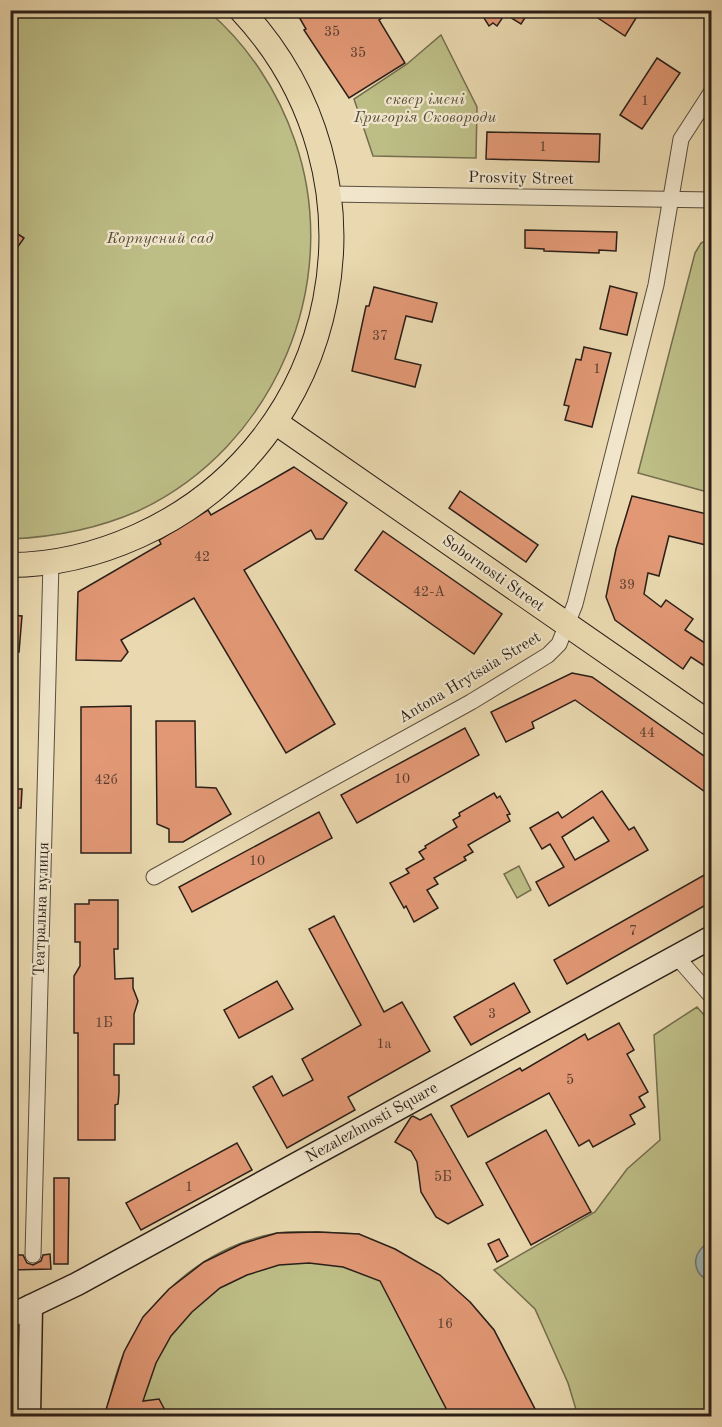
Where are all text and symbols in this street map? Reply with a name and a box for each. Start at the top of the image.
house number: 35 [324,25,340,39]
house number: 35 [350,46,366,60]
park label: сквер імені Григорія Сковороди [353,92,496,126]
house number: 1 [641,94,649,108]
house number: 1 [539,140,547,154]
street label: Prosvity Street [468,170,575,188]
park label: Корпусний сад [106,231,213,247]
house number: 37 [372,329,388,343]
house number: 1 [593,362,601,376]
street label: Sobornosti Street [439,533,547,615]
house number: 42 [194,550,210,564]
house number: 39 [619,578,635,592]
house number: 42-А [413,585,445,599]
street label: Antona Hrytsaia Street [396,629,544,727]
house number: 44 [639,726,655,740]
house number: 10 [394,772,410,786]
house number: 42б [94,773,118,787]
street label: Театральна вулиця [32,842,52,976]
house number: 10 [249,854,265,868]
house number: 7 [629,924,637,938]
house number: 3 [488,1007,496,1021]
house number: 1Б [95,1016,113,1030]
house number: 1а [376,1037,392,1051]
house number: 5 [566,1073,574,1087]
street label: Nezalezhnosti Square [303,1080,441,1166]
house number: 5Б [434,1170,452,1184]
house number: 1 [185,1180,193,1194]
house number: 16 [437,1317,453,1331]

